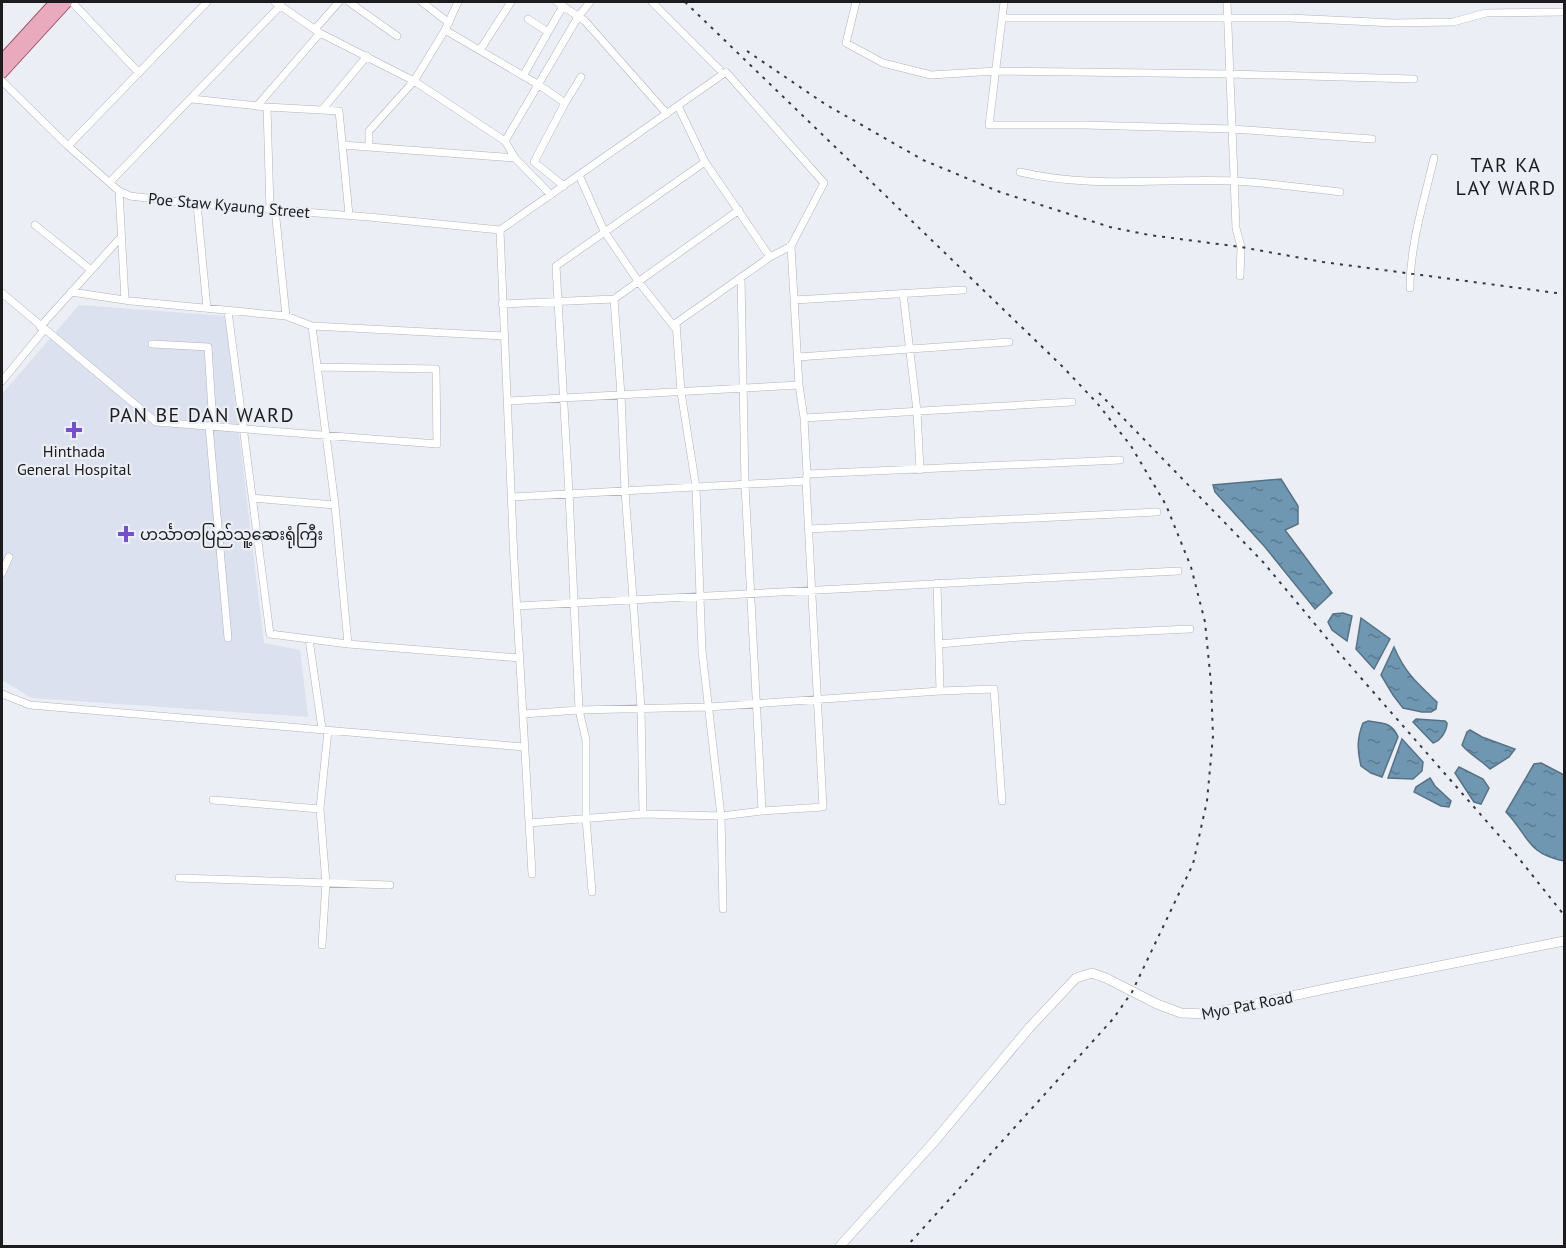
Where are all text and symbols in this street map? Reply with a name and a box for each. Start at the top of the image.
district label: TAR KA LAY WARD [1455,152,1557,201]
street label: Poe Staw Kyaung Street [147,188,311,222]
district label: PAN BE DAN WARD [109,402,295,428]
marker: Hinthada General Hospital [65,421,83,439]
place label: Hinthada General Hospital [17,441,131,479]
place label: ဟင်္သာတပြည်သူ့ဆေးရုံကြီး [140,523,323,549]
marker: ဟင်္သာတပြည်သူ့ဆေးရုံကြီး [117,525,135,543]
street label: Myo Pat Road [1200,986,1294,1024]

